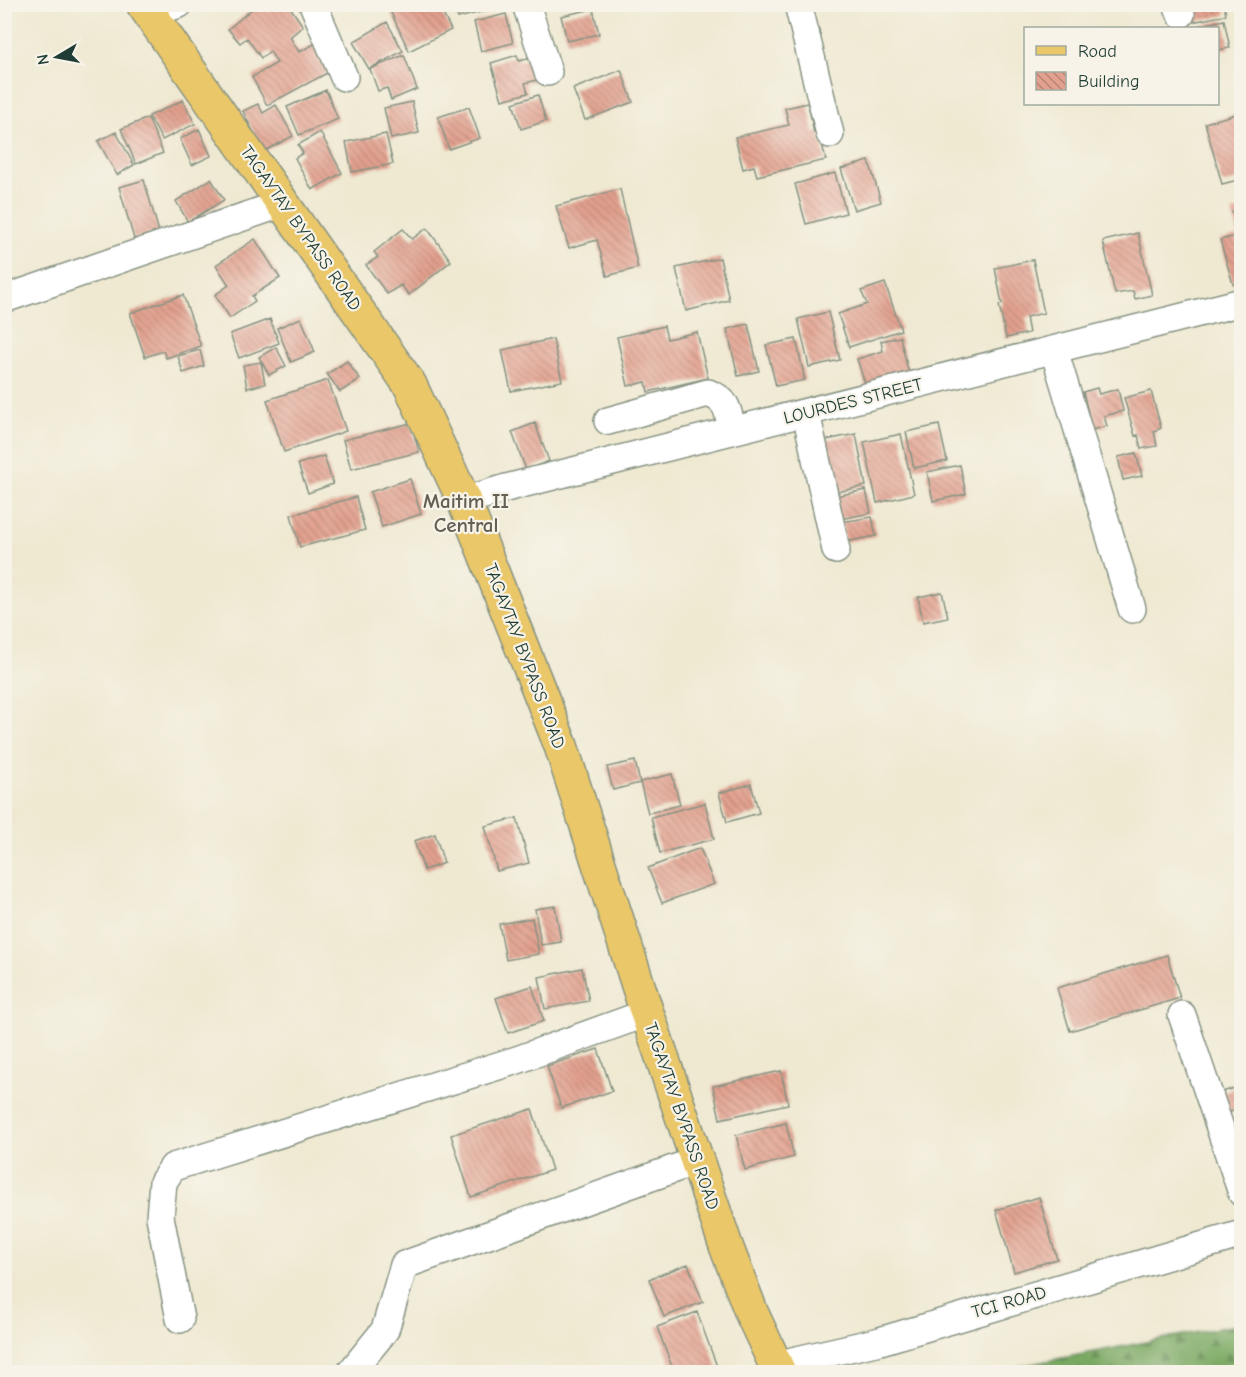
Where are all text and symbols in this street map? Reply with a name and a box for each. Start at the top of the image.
north arrow [27,27,87,87]
legend [1024,27,1219,105]
text: Road [1078,41,1117,62]
text: N [33,53,53,66]
text: Building [1078,71,1140,92]
street label: TAGAYTAY BYPASS ROAD [236,142,366,315]
street label: LOURDES STREET [781,374,925,429]
district label: Maitim II Central [423,489,509,537]
street label: TAGAYTAY BYPASS ROAD [479,561,570,752]
street label: TAGAYTAY BYPASS ROAD [640,1020,723,1213]
street label: TCI ROAD [969,1282,1049,1323]

